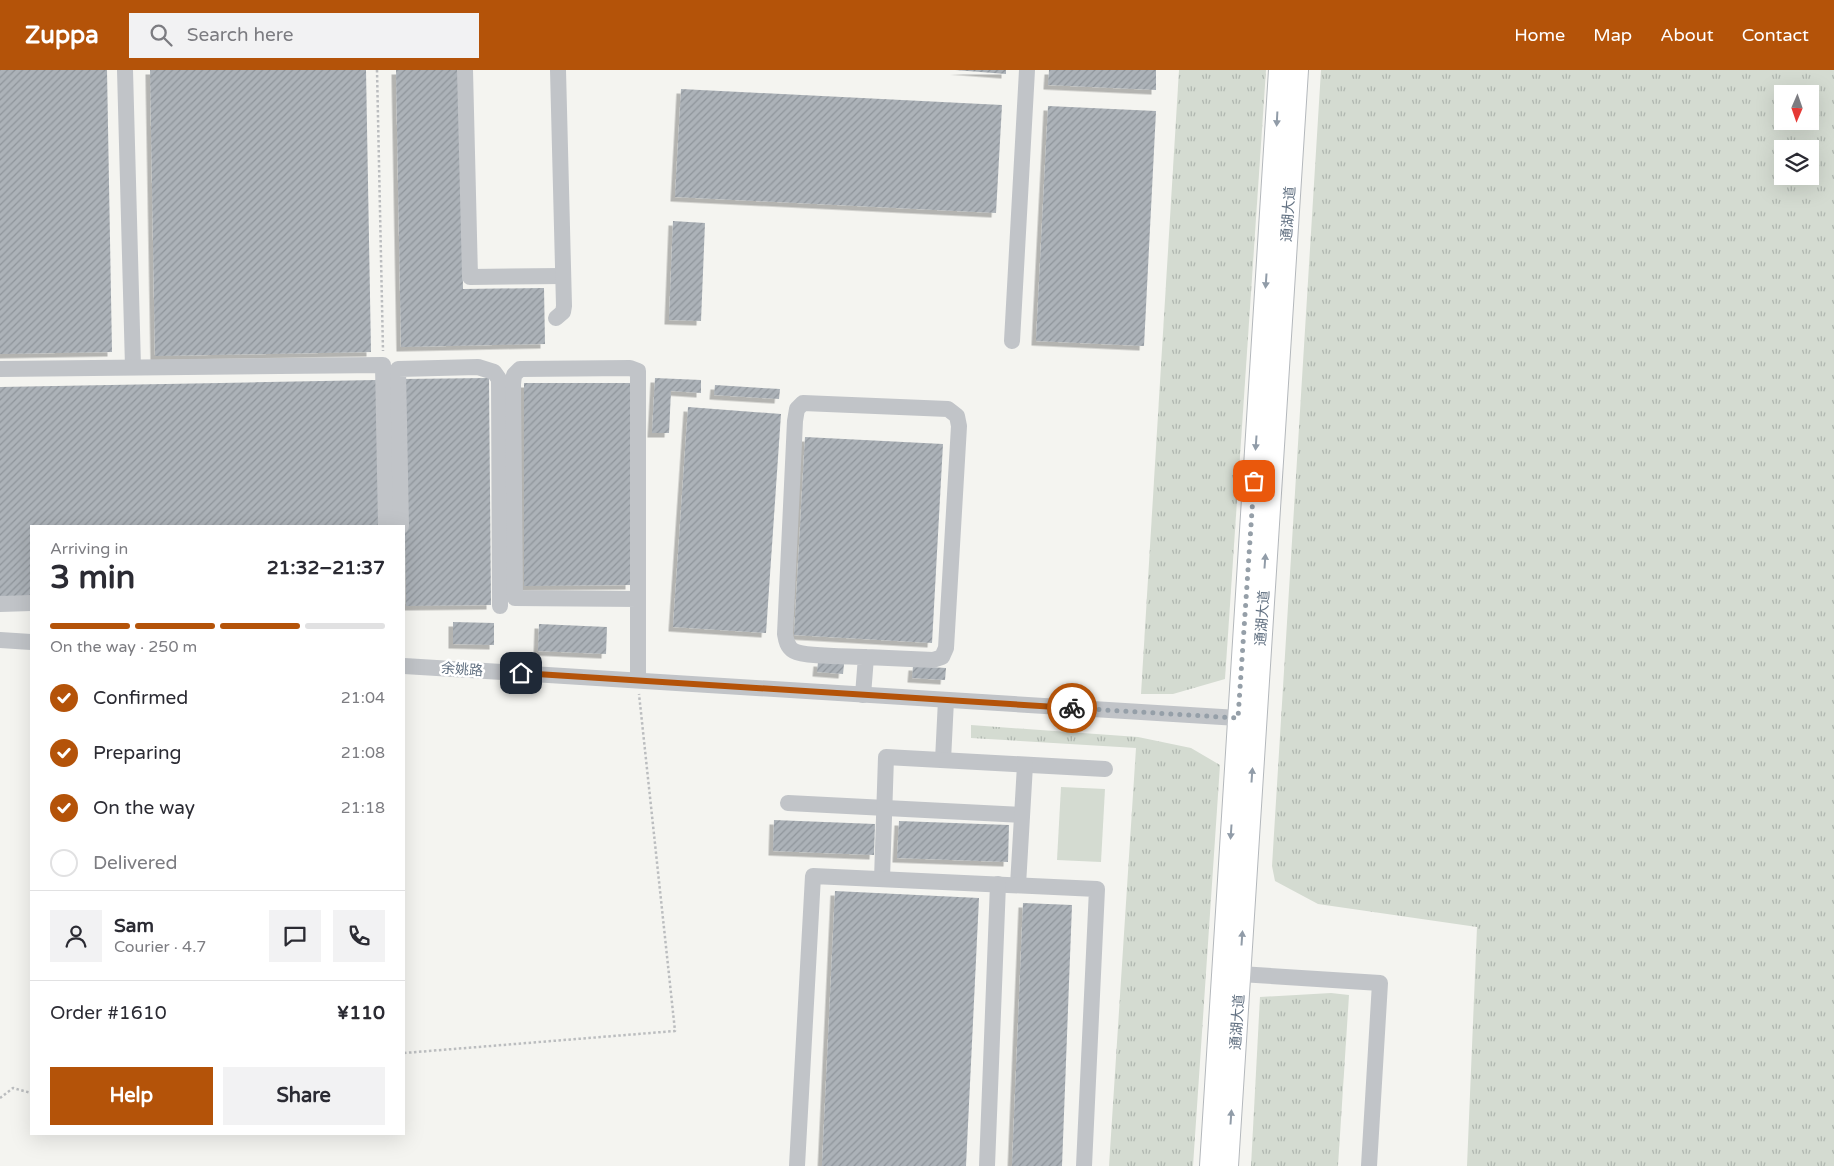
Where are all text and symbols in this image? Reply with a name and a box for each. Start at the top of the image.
search box [129,13,479,58]
text: Zuppa [25,21,99,50]
icon: search [147,21,175,49]
text: Search here [187,24,294,46]
text: Home [1514,24,1565,46]
text: Map [1593,24,1632,46]
text: About [1660,24,1714,46]
text: Contact [1742,24,1809,46]
north arrow [1774,85,1819,130]
map controls [1774,85,1819,185]
one-way arrow [1272,111,1280,127]
button: layers [1774,140,1819,185]
street label: 通湖大道 [1278,186,1299,243]
one-way arrow [1262,273,1270,289]
one-way arrow [1252,435,1260,451]
pin [1233,460,1275,502]
icon: bag [1240,467,1268,495]
text: Arriving in [50,539,128,559]
one-way arrow [1262,553,1270,569]
text: 21:32–21:37 [267,557,385,579]
text: 3 min [50,559,135,597]
street label: 通湖大道 [1252,590,1273,647]
text: On the way · 250 m [50,637,197,657]
pin [500,652,542,694]
icon: home [507,659,535,687]
street label: 余姚路 [440,660,484,679]
courier [1047,683,1097,733]
icon: check [50,684,78,712]
text: Confirmed [93,687,188,709]
text: 21:04 [341,688,385,708]
icon: bike [1058,694,1086,722]
icon: check [50,739,78,767]
text: Preparing [93,742,182,764]
text: 21:08 [341,743,385,763]
one-way arrow [1249,767,1257,783]
icon: check [50,794,78,822]
text: On the way [93,797,195,819]
text: 21:18 [341,798,385,818]
one-way arrow [1227,824,1235,840]
text: Delivered [93,852,178,874]
button: person [50,910,102,962]
button: chat [269,910,321,962]
button: phone [333,910,385,962]
text: Sam [114,915,154,937]
one-way arrow [1239,929,1247,945]
text: Courier · 4.7 [114,937,206,957]
street label: 通湖大道 [1227,994,1248,1051]
text: Order #1610 [50,1002,167,1024]
text: ¥110 [337,1002,385,1024]
button: Help [50,1067,213,1125]
button: Share [223,1067,385,1125]
one-way arrow [1228,1109,1236,1125]

